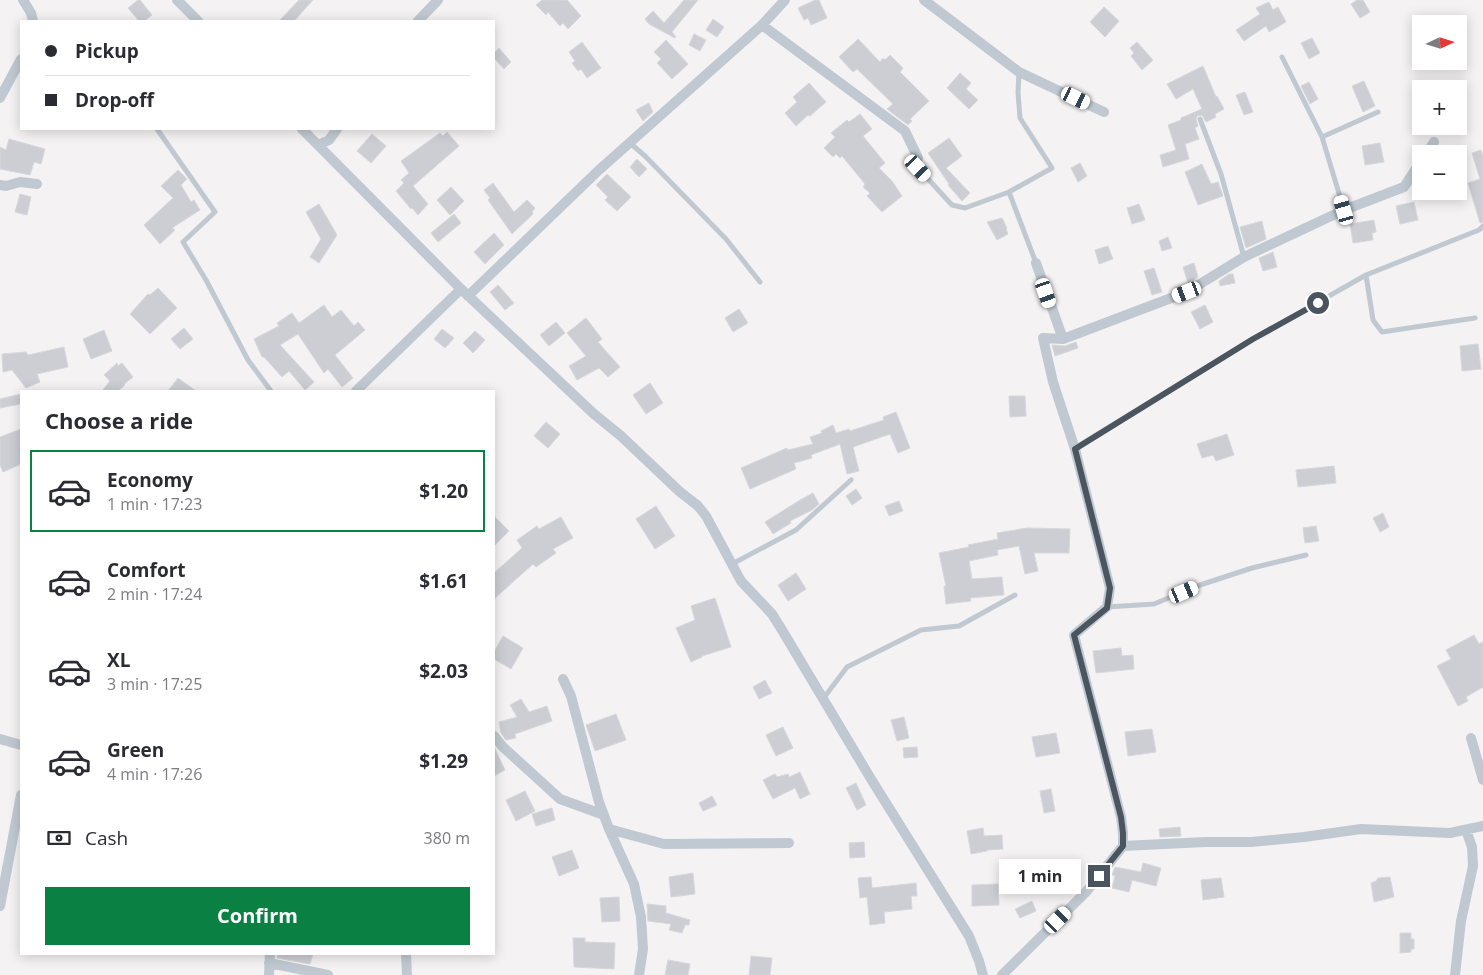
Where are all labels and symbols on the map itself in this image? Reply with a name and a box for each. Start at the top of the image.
north arrow [1412,15,1468,70]
car [1059,85,1092,111]
car [902,152,933,184]
car [1332,194,1355,226]
car [1034,276,1057,310]
car [1170,280,1203,304]
route start [1307,292,1329,314]
car [1167,579,1200,605]
callout: 1 min [999,858,1082,894]
route end [1088,865,1110,887]
car [1042,904,1073,936]

